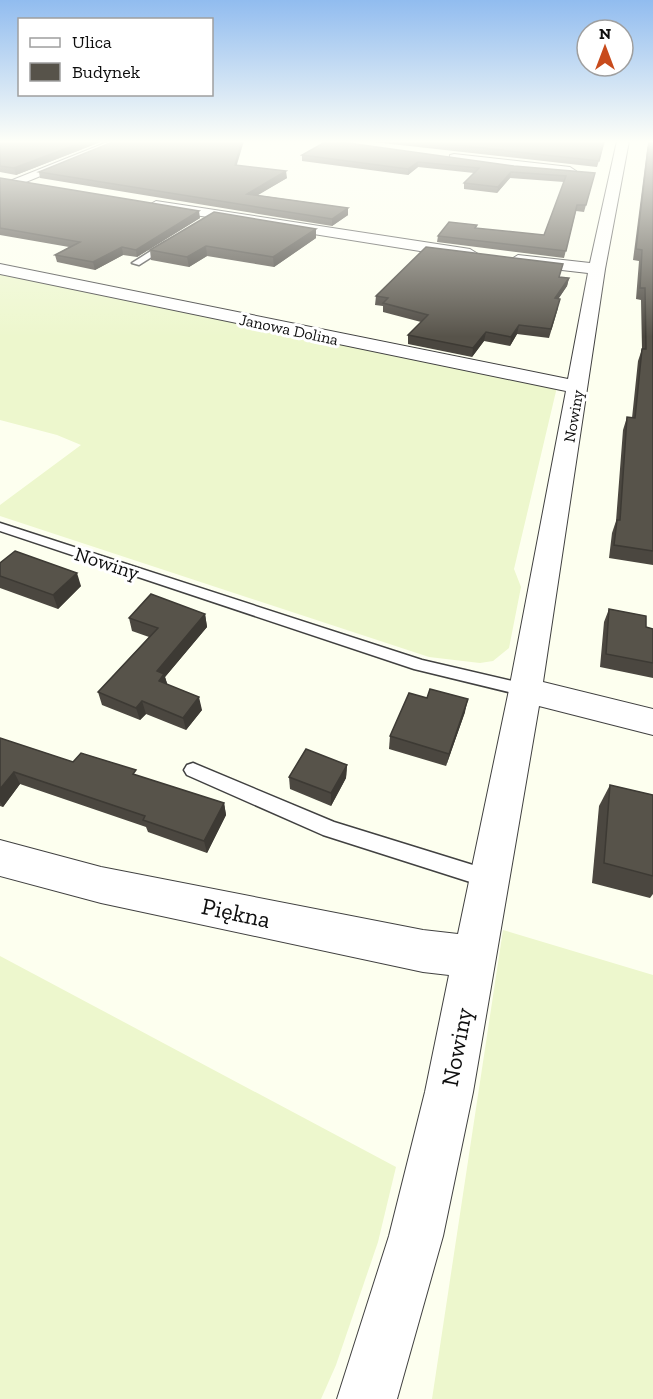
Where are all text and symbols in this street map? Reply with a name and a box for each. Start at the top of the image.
legend [18,18,213,96]
north arrow [575,18,635,78]
text: N [599,24,611,43]
text: Ulica [72,31,112,53]
text: Budynek [72,61,141,83]
street label: Janowa Dolina [238,310,340,349]
street label: Nowiny [560,387,588,444]
street label: Nowiny [72,541,143,585]
street label: Piękna [199,891,274,934]
street label: Nowiny [435,1004,478,1089]

